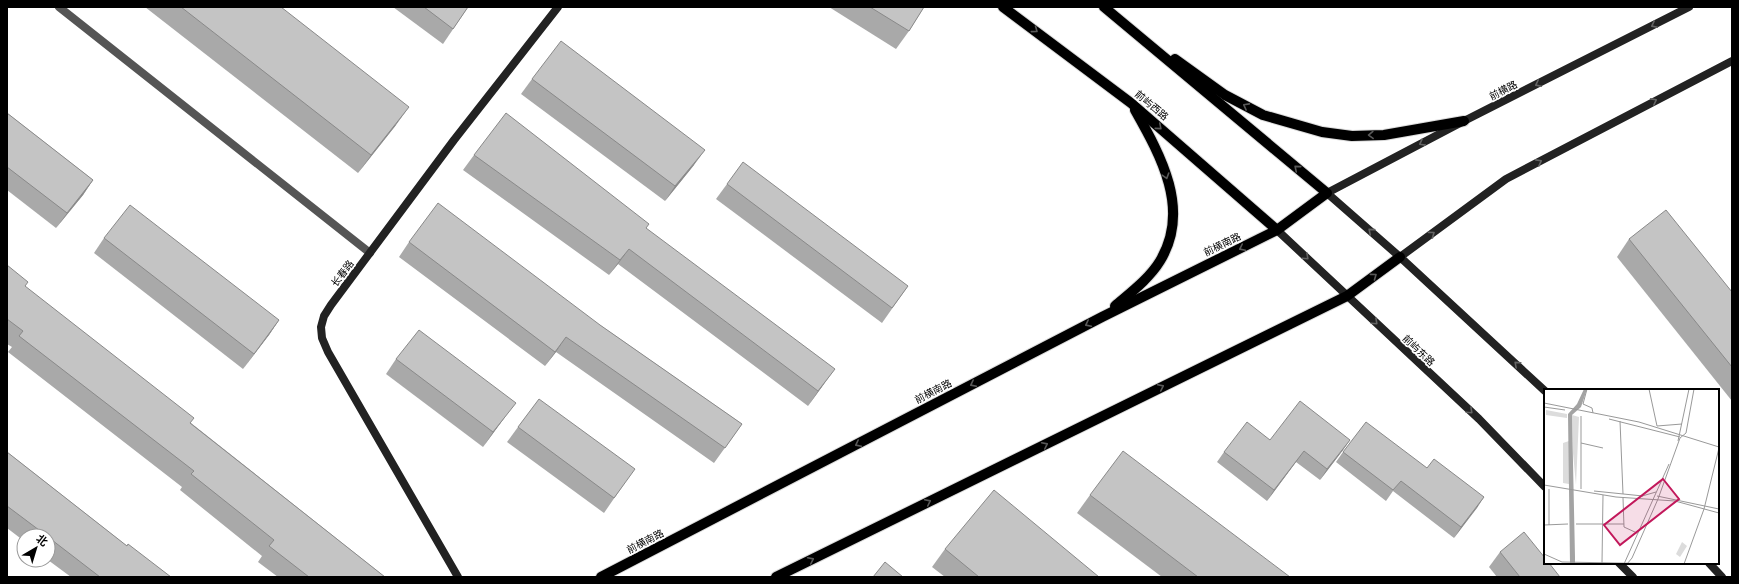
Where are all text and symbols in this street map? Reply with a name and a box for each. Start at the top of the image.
one-way arrow [1651,20,1658,28]
one-way arrow [1030,26,1037,33]
street label: 前横路 [1487,78,1519,102]
one-way arrow [1535,79,1542,86]
street label: 前屿西路 [1133,88,1171,122]
one-way arrow [1650,99,1658,106]
one-way arrow [1242,103,1250,110]
one-way arrow [1155,123,1162,130]
one-way arrow [1368,131,1374,140]
one-way arrow [1419,138,1427,146]
one-way arrow [1535,159,1542,166]
one-way arrow [1294,166,1302,173]
one-way arrow [1162,172,1170,179]
one-way arrow [1368,229,1376,236]
street label: 前横南路 [1201,230,1243,258]
one-way arrow [1427,232,1434,239]
one-way arrow [1239,243,1247,251]
one-way arrow [1301,252,1309,260]
street label: 长春路 [328,257,356,289]
one-way arrow [1369,274,1376,281]
one-way arrow [1370,317,1378,325]
one-way arrow [1085,319,1093,327]
street label: 前屿东路 [1400,332,1438,368]
one-way arrow [1514,361,1522,369]
street label: 前横南路 [912,377,954,405]
one-way arrow [970,379,977,387]
one-way arrow [1157,384,1164,392]
inset map [1544,389,1719,564]
one-way arrow [1465,406,1473,414]
one-way arrow [854,439,862,447]
one-way arrow [1040,442,1048,450]
one-way arrow [924,499,931,507]
street label: 前横南路 [624,527,666,555]
north arrow [16,528,56,568]
text: 北 [34,532,50,548]
one-way arrow [807,557,815,565]

